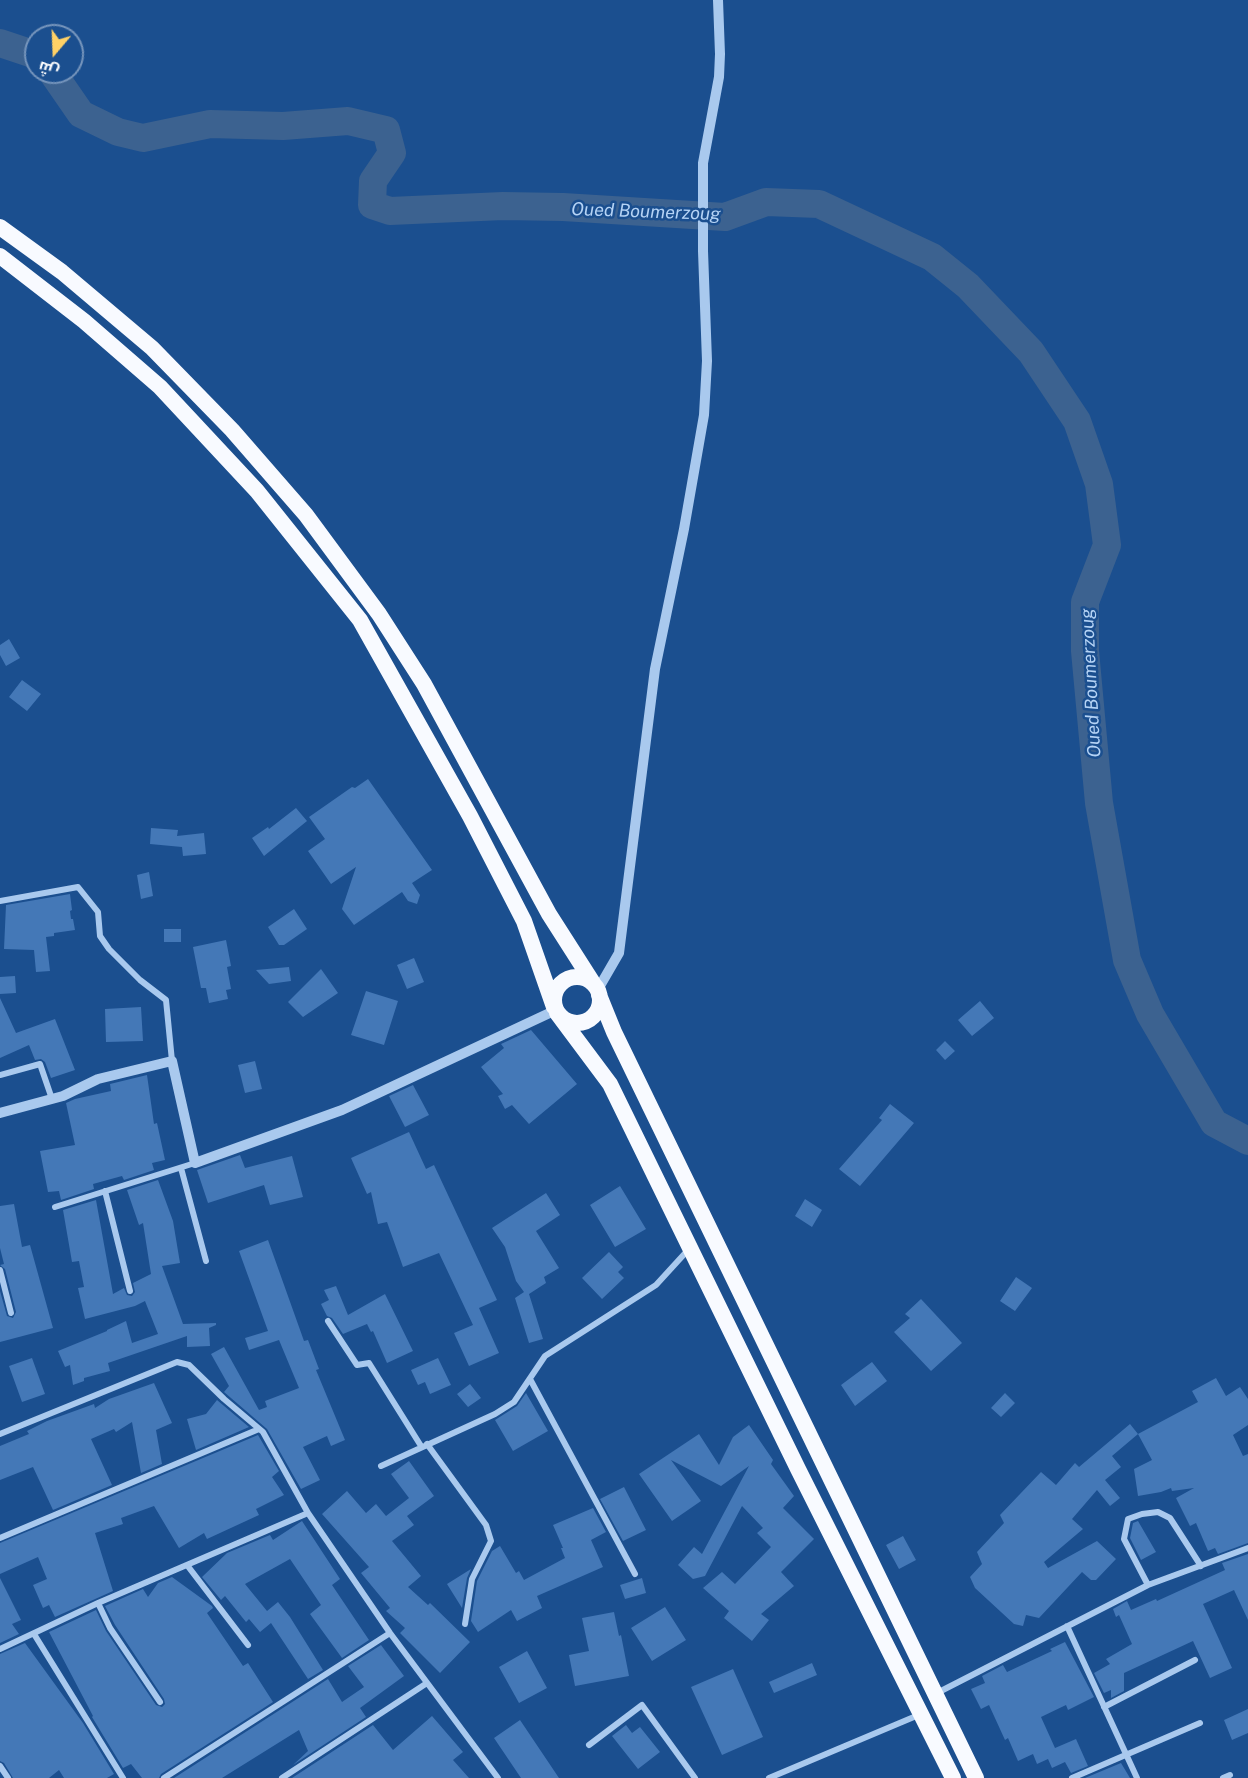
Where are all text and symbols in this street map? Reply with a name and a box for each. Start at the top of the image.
north arrow [24,24,84,84]
text: ش [36,57,61,82]
water label: Oued Boumerzoug [571,199,721,225]
water label: Oued Boumerzoug [1076,608,1106,758]

